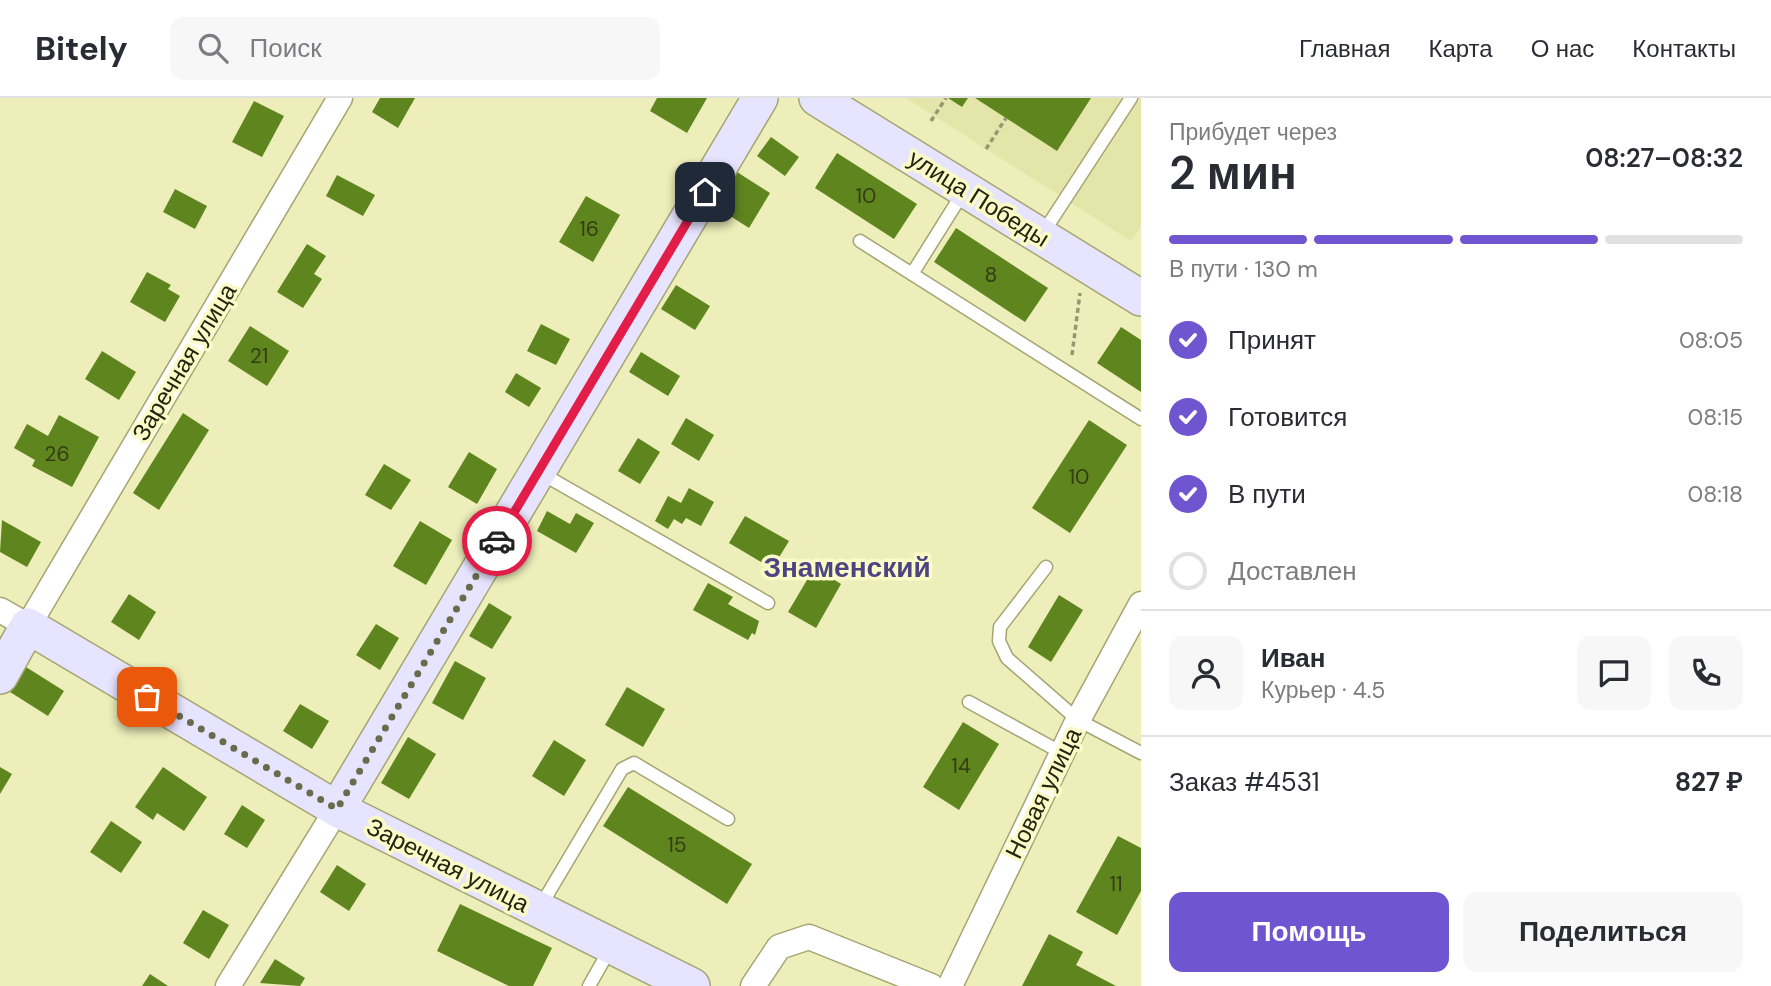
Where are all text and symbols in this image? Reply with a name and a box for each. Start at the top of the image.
search box [170,17,660,80]
text: Bitely [35,27,128,70]
icon: search [194,29,232,67]
text: Поиск [250,31,322,65]
text: Главная [1299,33,1390,64]
text: Карта [1428,33,1493,64]
text: О нас [1531,33,1594,64]
text: Контакты [1632,33,1736,64]
text: Прибудет через [1169,117,1337,147]
text: 08:27–08:32 [1585,141,1743,175]
street label: улица Победы [903,142,1055,254]
text: 2 мин [1169,143,1297,203]
pin [675,162,735,222]
icon: home [686,173,724,211]
house number: 10 [856,182,876,210]
house number: 16 [579,215,599,243]
text: В пути · 130 m [1169,254,1318,284]
house number: 8 [985,261,997,289]
street label: Заречная улица [125,277,244,446]
icon: check [1169,321,1207,359]
text: Принят [1228,323,1316,357]
text: 08:05 [1679,325,1743,355]
house number: 21 [250,342,268,370]
icon: check [1169,398,1207,436]
text: Готовится [1228,400,1347,434]
text: 08:15 [1687,402,1743,432]
house number: 26 [44,440,70,468]
house number: 10 [1069,463,1089,491]
icon: check [1169,475,1207,513]
text: В пути [1228,477,1306,511]
text: 08:18 [1687,479,1743,509]
courier [462,506,532,576]
icon: car [478,522,516,560]
district label: Знаменский [763,549,931,586]
text: Доставлен [1228,554,1357,588]
button: person [1169,636,1243,710]
button: chat [1577,636,1651,710]
button: phone [1669,636,1743,710]
text: Иван [1261,641,1326,675]
pin [117,667,177,727]
text: Курьер · 4.5 [1261,675,1385,705]
icon: bag [128,678,166,716]
street label: Новая улица [998,722,1088,864]
house number: 14 [951,752,971,780]
text: Заказ #4531 [1169,765,1320,799]
text: 827 ₽ [1675,765,1743,799]
street label: Заречная улица [362,811,535,920]
house number: 15 [667,831,687,859]
house number: 11 [1109,870,1123,898]
button: Помощь [1169,892,1449,972]
button: Поделиться [1463,892,1743,972]

